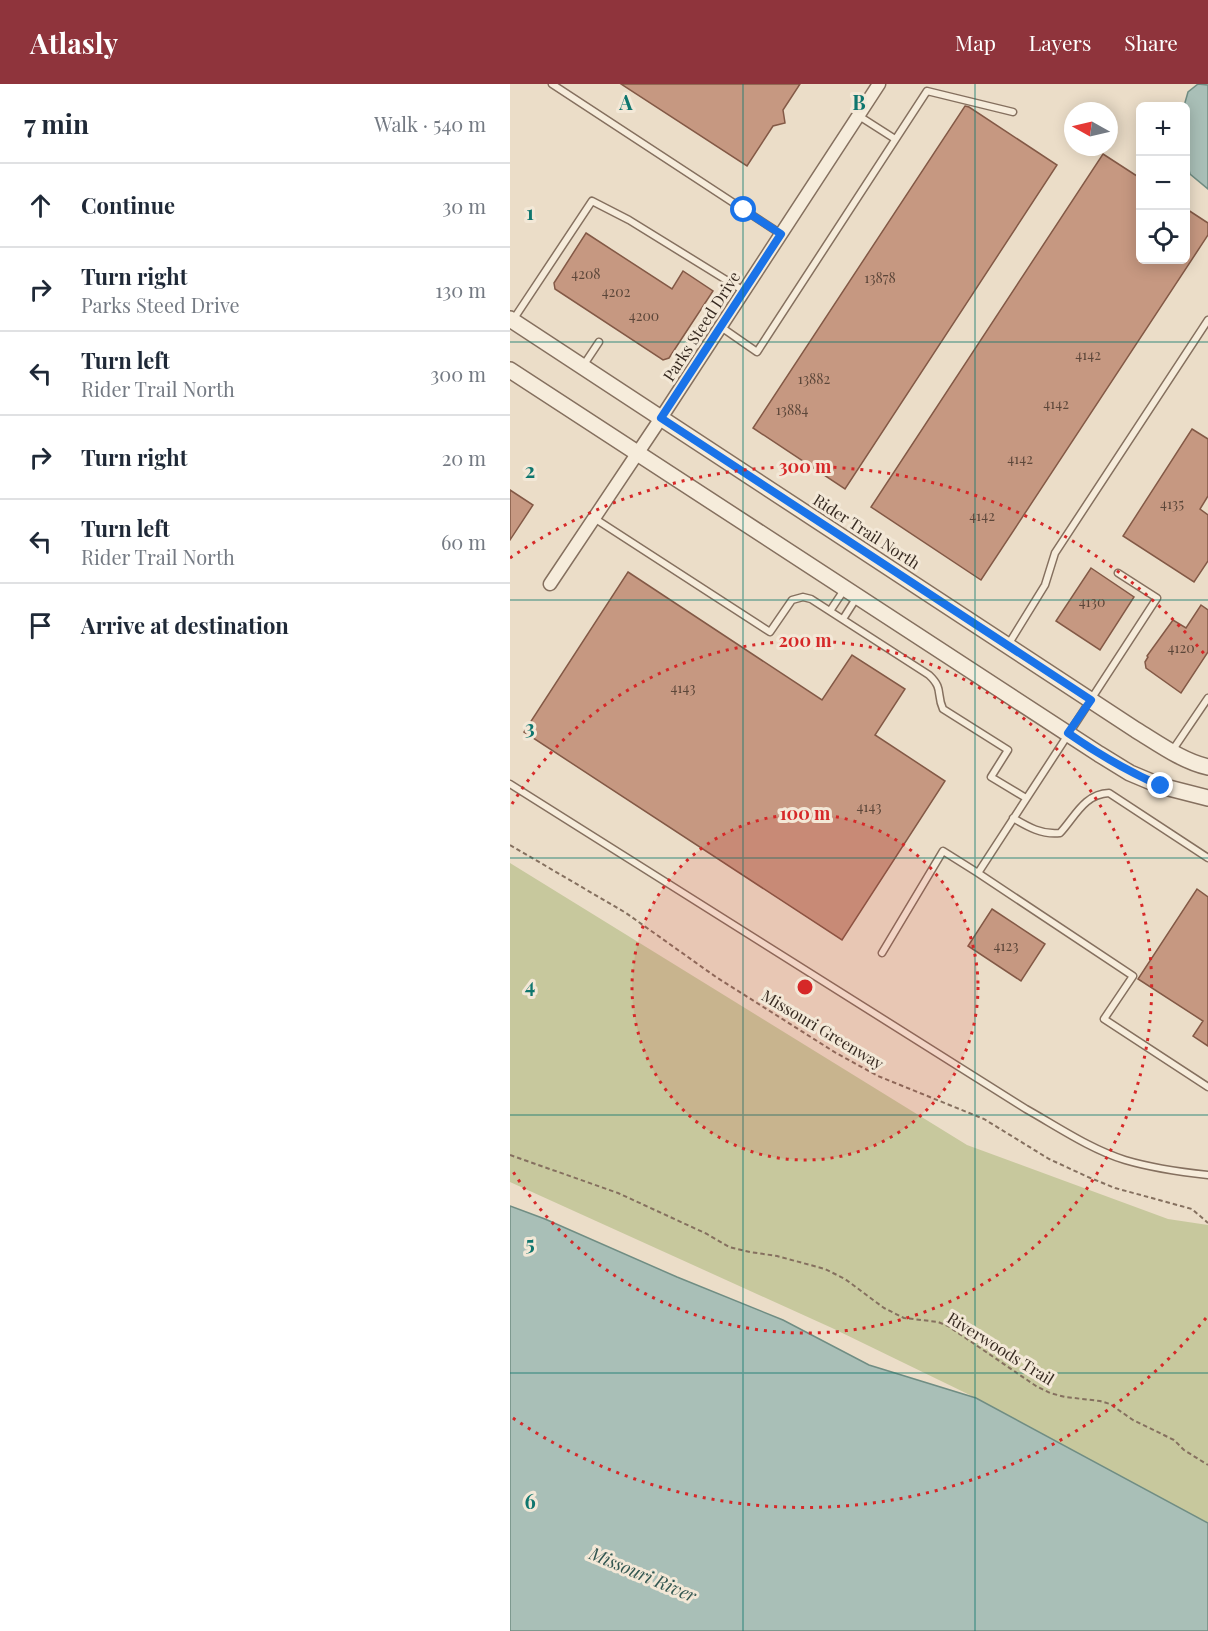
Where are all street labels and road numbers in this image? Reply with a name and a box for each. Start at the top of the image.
street label: Parks Steed Drive [658,267,744,385]
street label: Rider Trail North [810,489,925,574]
street label: Missouri Greenway [758,984,888,1074]
street label: Riverwoods Trail [944,1307,1059,1389]

